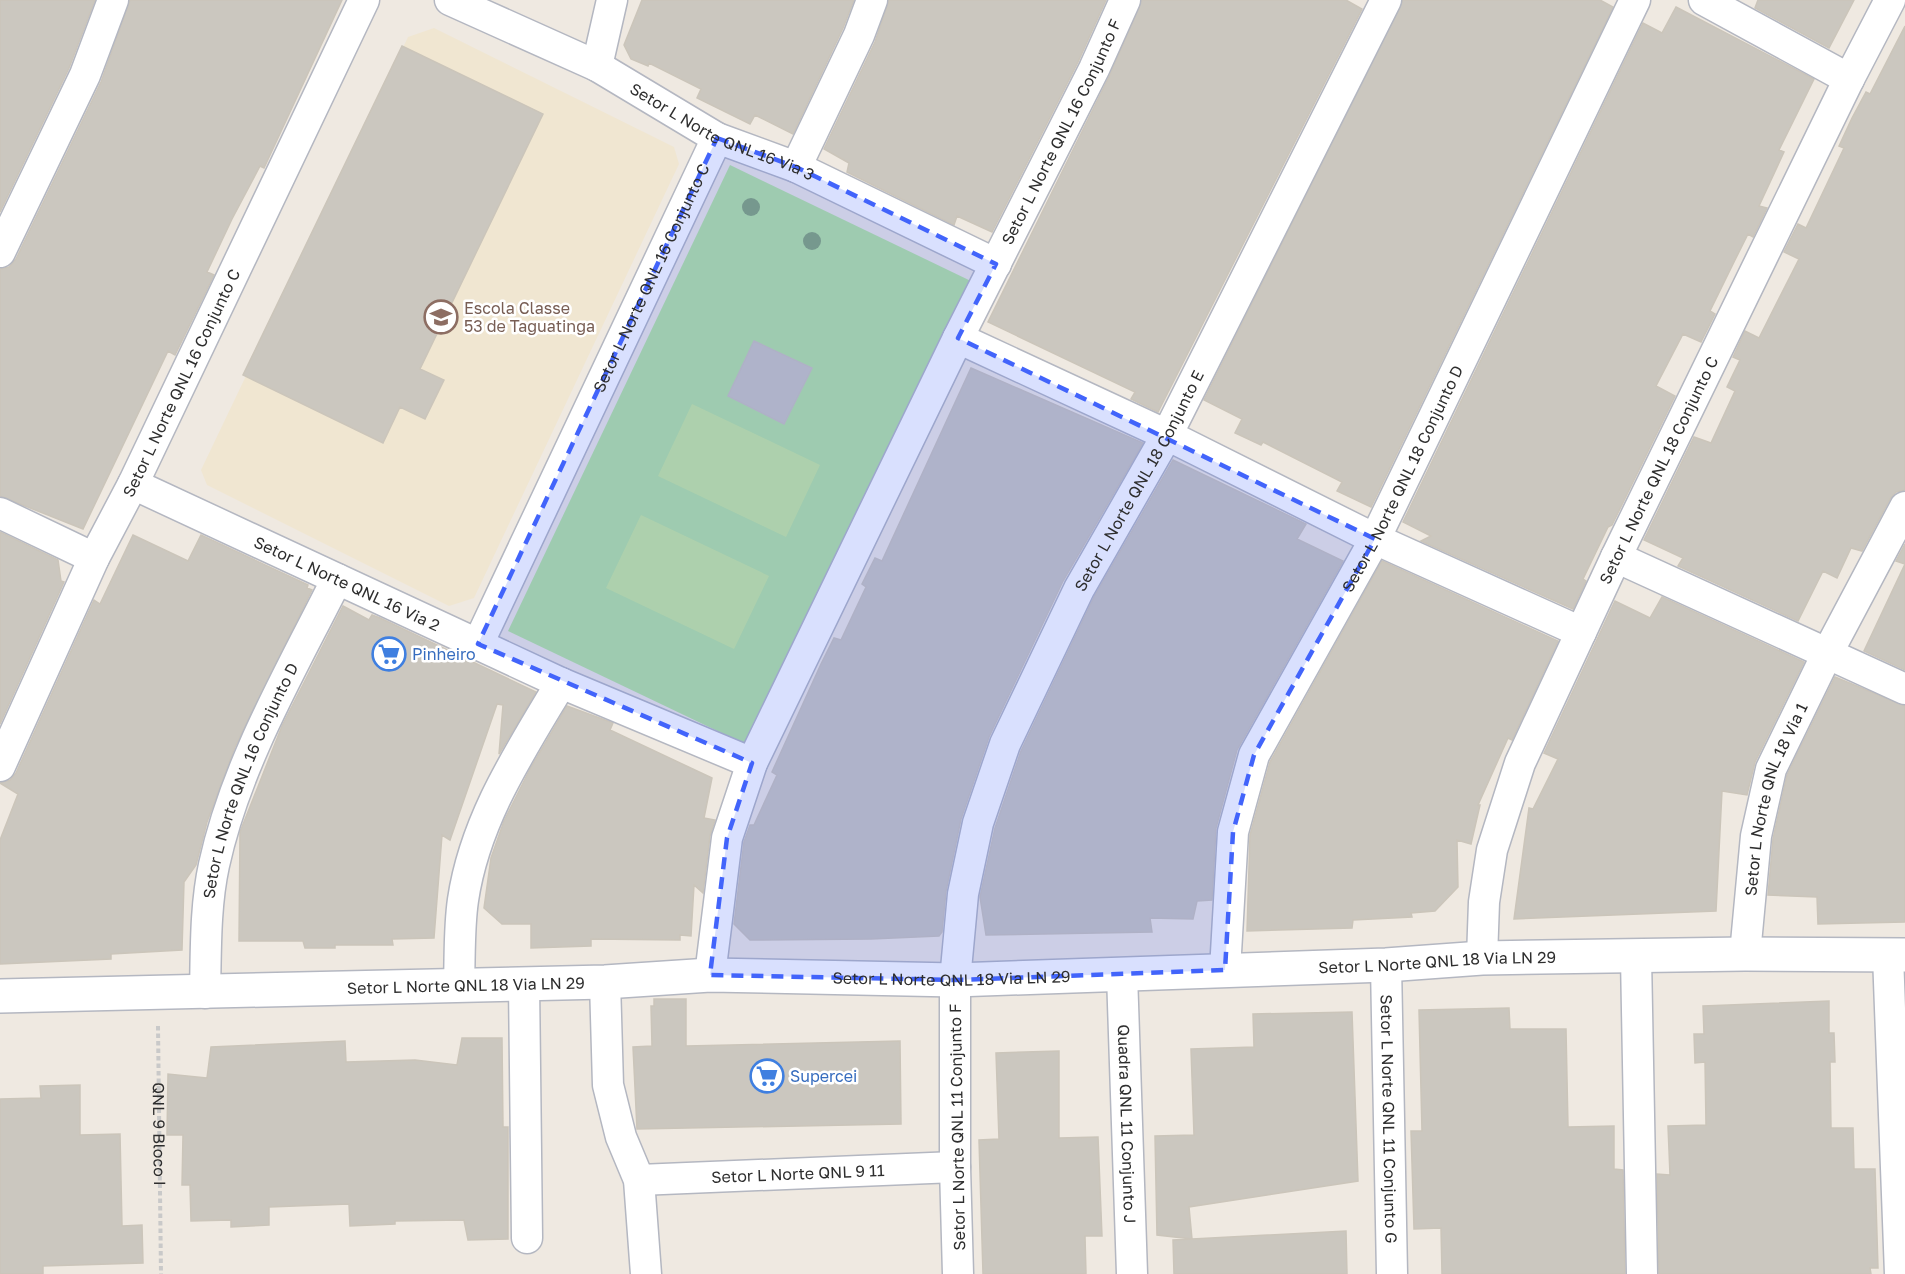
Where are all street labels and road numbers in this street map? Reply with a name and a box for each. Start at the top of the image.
street label: Setor L Norte QNL 16 Conjunto F [997,16,1125,248]
street label: Setor L Norte QNL 16 Via 3 [626,78,818,184]
street label: Setor L Norte QNL 16 Conjunto C [588,160,714,395]
street label: Setor L Norte QNL 16 Conjunto C [118,265,244,500]
street label: Setor L Norte QNL 18 Conjunto C [1595,353,1722,587]
street label: Setor L Norte QNL 18 Conjunto D [1337,362,1467,595]
street label: Setor L Norte QNL 18 Conjunto E [1070,367,1208,595]
street label: Setor L Norte QNL 16 Via 2 [251,532,443,635]
street label: Setor L Norte QNL 16 Conjunto D [199,659,302,900]
street label: Setor L Norte QNL 18 Via 1 [1740,699,1812,897]
street label: Setor L Norte QNL 18 Via LN 29 [1318,947,1556,977]
street label: Setor L Norte QNL 18 Via LN 29 [832,966,1071,990]
street label: Setor L Norte QNL 18 Via LN 29 [347,972,585,998]
street label: Setor L Norte QNL 11 Conjunto G [1377,994,1401,1244]
street label: Setor L Norte QNL 11 Conjunto F [945,1003,969,1251]
street label: Quadra QNL 11 Conjunto J [1114,1024,1140,1224]
street label: QNL 9 Bloco I [149,1082,170,1186]
street label: Setor L Norte QNL 9 11 [711,1160,885,1187]

